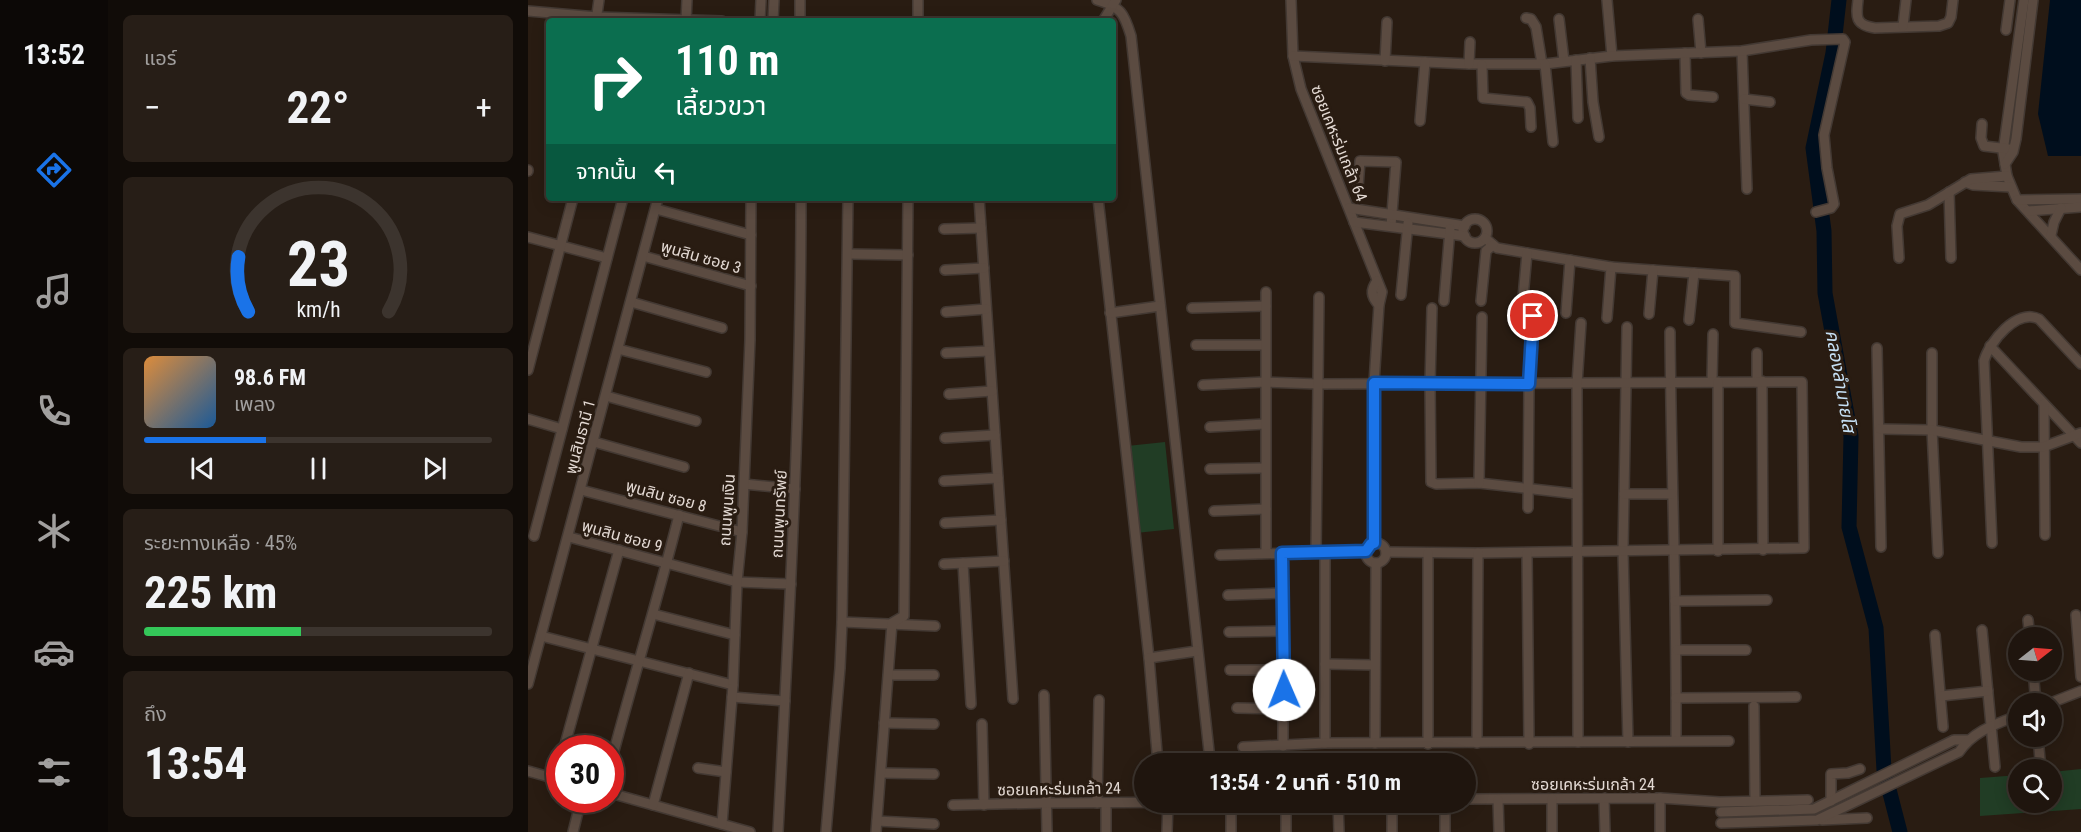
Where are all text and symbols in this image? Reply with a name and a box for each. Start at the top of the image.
text: 110 m [675,36,780,85]
text: 13:52 [23,39,85,71]
icon: right [576,42,654,120]
text: แอร์ [144,46,176,70]
text: 22° [287,81,350,134]
street label: ซอยเคหะร่มเกล้า 64 [1307,82,1371,204]
text: − [144,88,161,127]
text: + [476,88,492,127]
text: เลี้ยวขวา [675,90,766,122]
icon: directions [33,149,75,191]
icon: left [649,156,682,189]
text: จากนั้น [576,159,637,184]
text: 23 [286,228,350,301]
street label: พูนสิน ซอย 3 [659,236,743,278]
icon: music [33,270,75,312]
pin [1507,290,1558,341]
text: km/h [296,297,340,322]
icon: arrive [1516,299,1549,332]
water label: คลองลำนายโส [1822,328,1861,437]
text: 98.6 FM [234,365,306,390]
icon: phone [33,390,75,432]
text: เพลง [234,392,276,416]
street label: พูนสินธานี 1 [561,398,599,476]
icon: previous [186,452,219,485]
icon: pause [302,452,335,485]
icon: next [418,452,451,485]
street label: ถนนพูนทรัพย์ [767,469,791,559]
street label: ถนนพูนเงิน [715,473,739,547]
street label: พูนสิน ซอย 8 [624,476,708,516]
icon: climate [33,510,75,552]
street label: พูนสิน ซอย 9 [580,516,664,556]
text: ระยะทางเหลือ · 45% [144,531,297,555]
text: 225 km [144,566,277,619]
north arrow [2008,627,2062,681]
map controls [2008,627,2062,813]
icon: car [33,631,75,673]
position arrow [1252,658,1316,722]
button: sound [2008,693,2062,747]
text: ถึง [144,702,167,726]
speed limit sign: 30 [546,735,624,813]
text: 13:54 [144,737,247,790]
icon: filters [33,751,75,793]
button: search [2008,759,2062,813]
text: 13:54 · 2 นาที · 510 m [1209,770,1401,795]
street label: ซอยเคหะร่มเกล้า 24 [1531,775,1655,794]
street label: ซอยเคหะร่มเกล้า 24 [997,778,1121,800]

